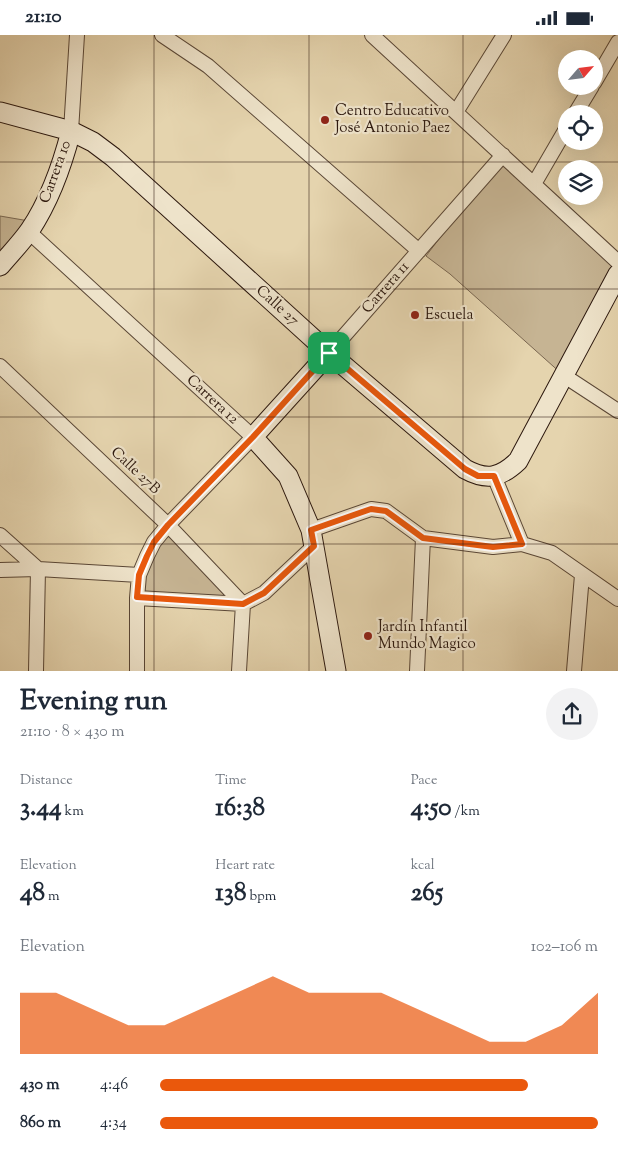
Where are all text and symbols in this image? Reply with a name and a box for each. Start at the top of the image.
text: 21:10 [25,4,62,31]
north arrow [558,50,602,95]
map controls [558,50,603,205]
place label: Centro Educativo José Antonio Paez [334,101,450,139]
button: locate [558,105,603,150]
marker: Centro Educativo José Antonio Paez [319,114,331,126]
street label: Carrera 10 [35,138,77,206]
button: layers [558,160,603,205]
street label: Carrera 11 [357,257,415,319]
street label: Calle 27 [251,281,304,331]
place label: Escuela [425,305,473,326]
marker: Escuela [409,309,421,321]
pin [308,332,350,374]
icon: arrive [315,339,343,367]
street label: Carrera 12 [181,370,243,430]
street label: Calle 27B [105,442,165,500]
place label: Jardín Infantil Mundo Magico [377,617,476,655]
marker: Jardín Infantil Mundo Magico [362,630,374,642]
text: Evening run [20,682,167,722]
button: share [546,688,598,740]
text: 21:10 · 8 × 430 m [20,721,124,744]
text: Distance [20,771,73,791]
text: Time [215,771,246,791]
text: Pace [411,771,437,791]
text: 3.44 [20,791,62,827]
text: 16:38 [215,791,265,827]
text: 4:50 [411,791,452,827]
text: km [62,802,84,822]
text: /km [452,802,480,822]
text: Elevation [20,856,77,876]
text: Heart rate [215,856,275,876]
text: kcal [411,856,435,876]
text: 48 [20,876,45,912]
text: 138 [215,876,246,912]
text: 265 [411,876,443,912]
text: m [45,887,60,907]
text: bpm [246,887,276,907]
text: Elevation [20,936,85,959]
text: 102–106 m [531,936,598,959]
text: 430 m [20,1074,60,1097]
text: 4:46 [100,1074,128,1097]
text: 860 m [20,1112,61,1135]
text: 4:34 [100,1112,127,1135]

